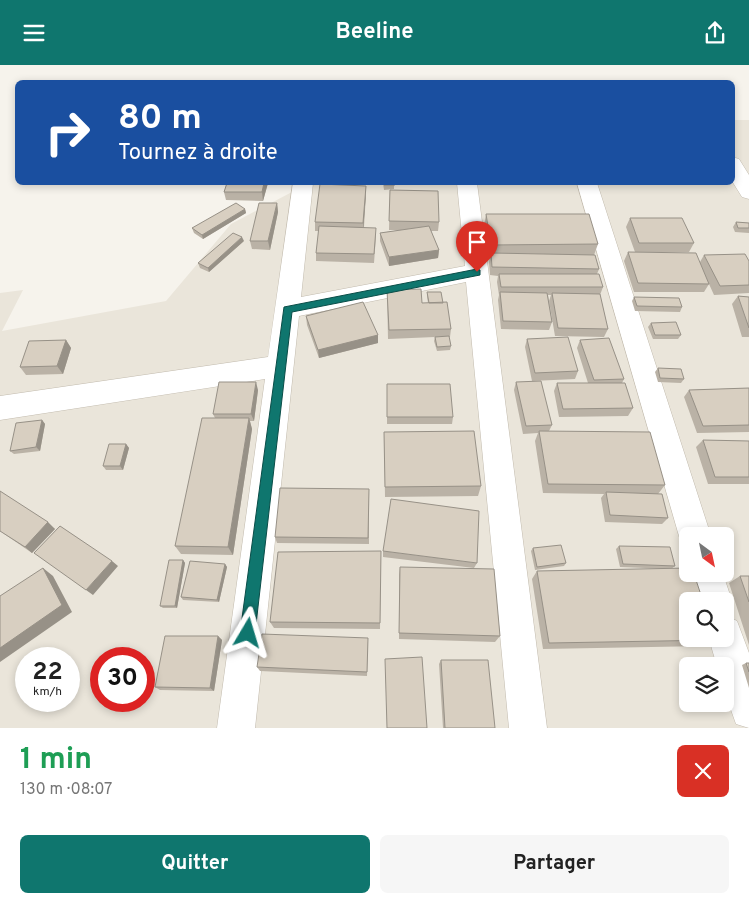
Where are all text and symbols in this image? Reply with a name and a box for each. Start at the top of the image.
icon: menu [20,19,48,47]
text: Beeline [335,19,414,46]
icon: share [701,19,729,47]
text: 80 m [118,97,202,141]
icon: right [35,100,100,165]
text: Tournez à droite [118,140,278,167]
pin [456,221,498,272]
icon: arrive [463,228,491,256]
north arrow [679,527,734,583]
map controls [679,527,734,712]
button: search [679,592,734,647]
position arrow [221,606,273,658]
speed limit sign: 30 [90,647,155,712]
text: 22 [32,657,63,689]
button: layers [679,657,734,712]
text: km/h [33,684,62,700]
text: 1 min [20,742,92,779]
button: close [677,745,729,797]
text: 130 m · 08:07 [20,780,112,800]
button: Quitter [20,835,370,893]
button: Partager [380,835,729,893]

